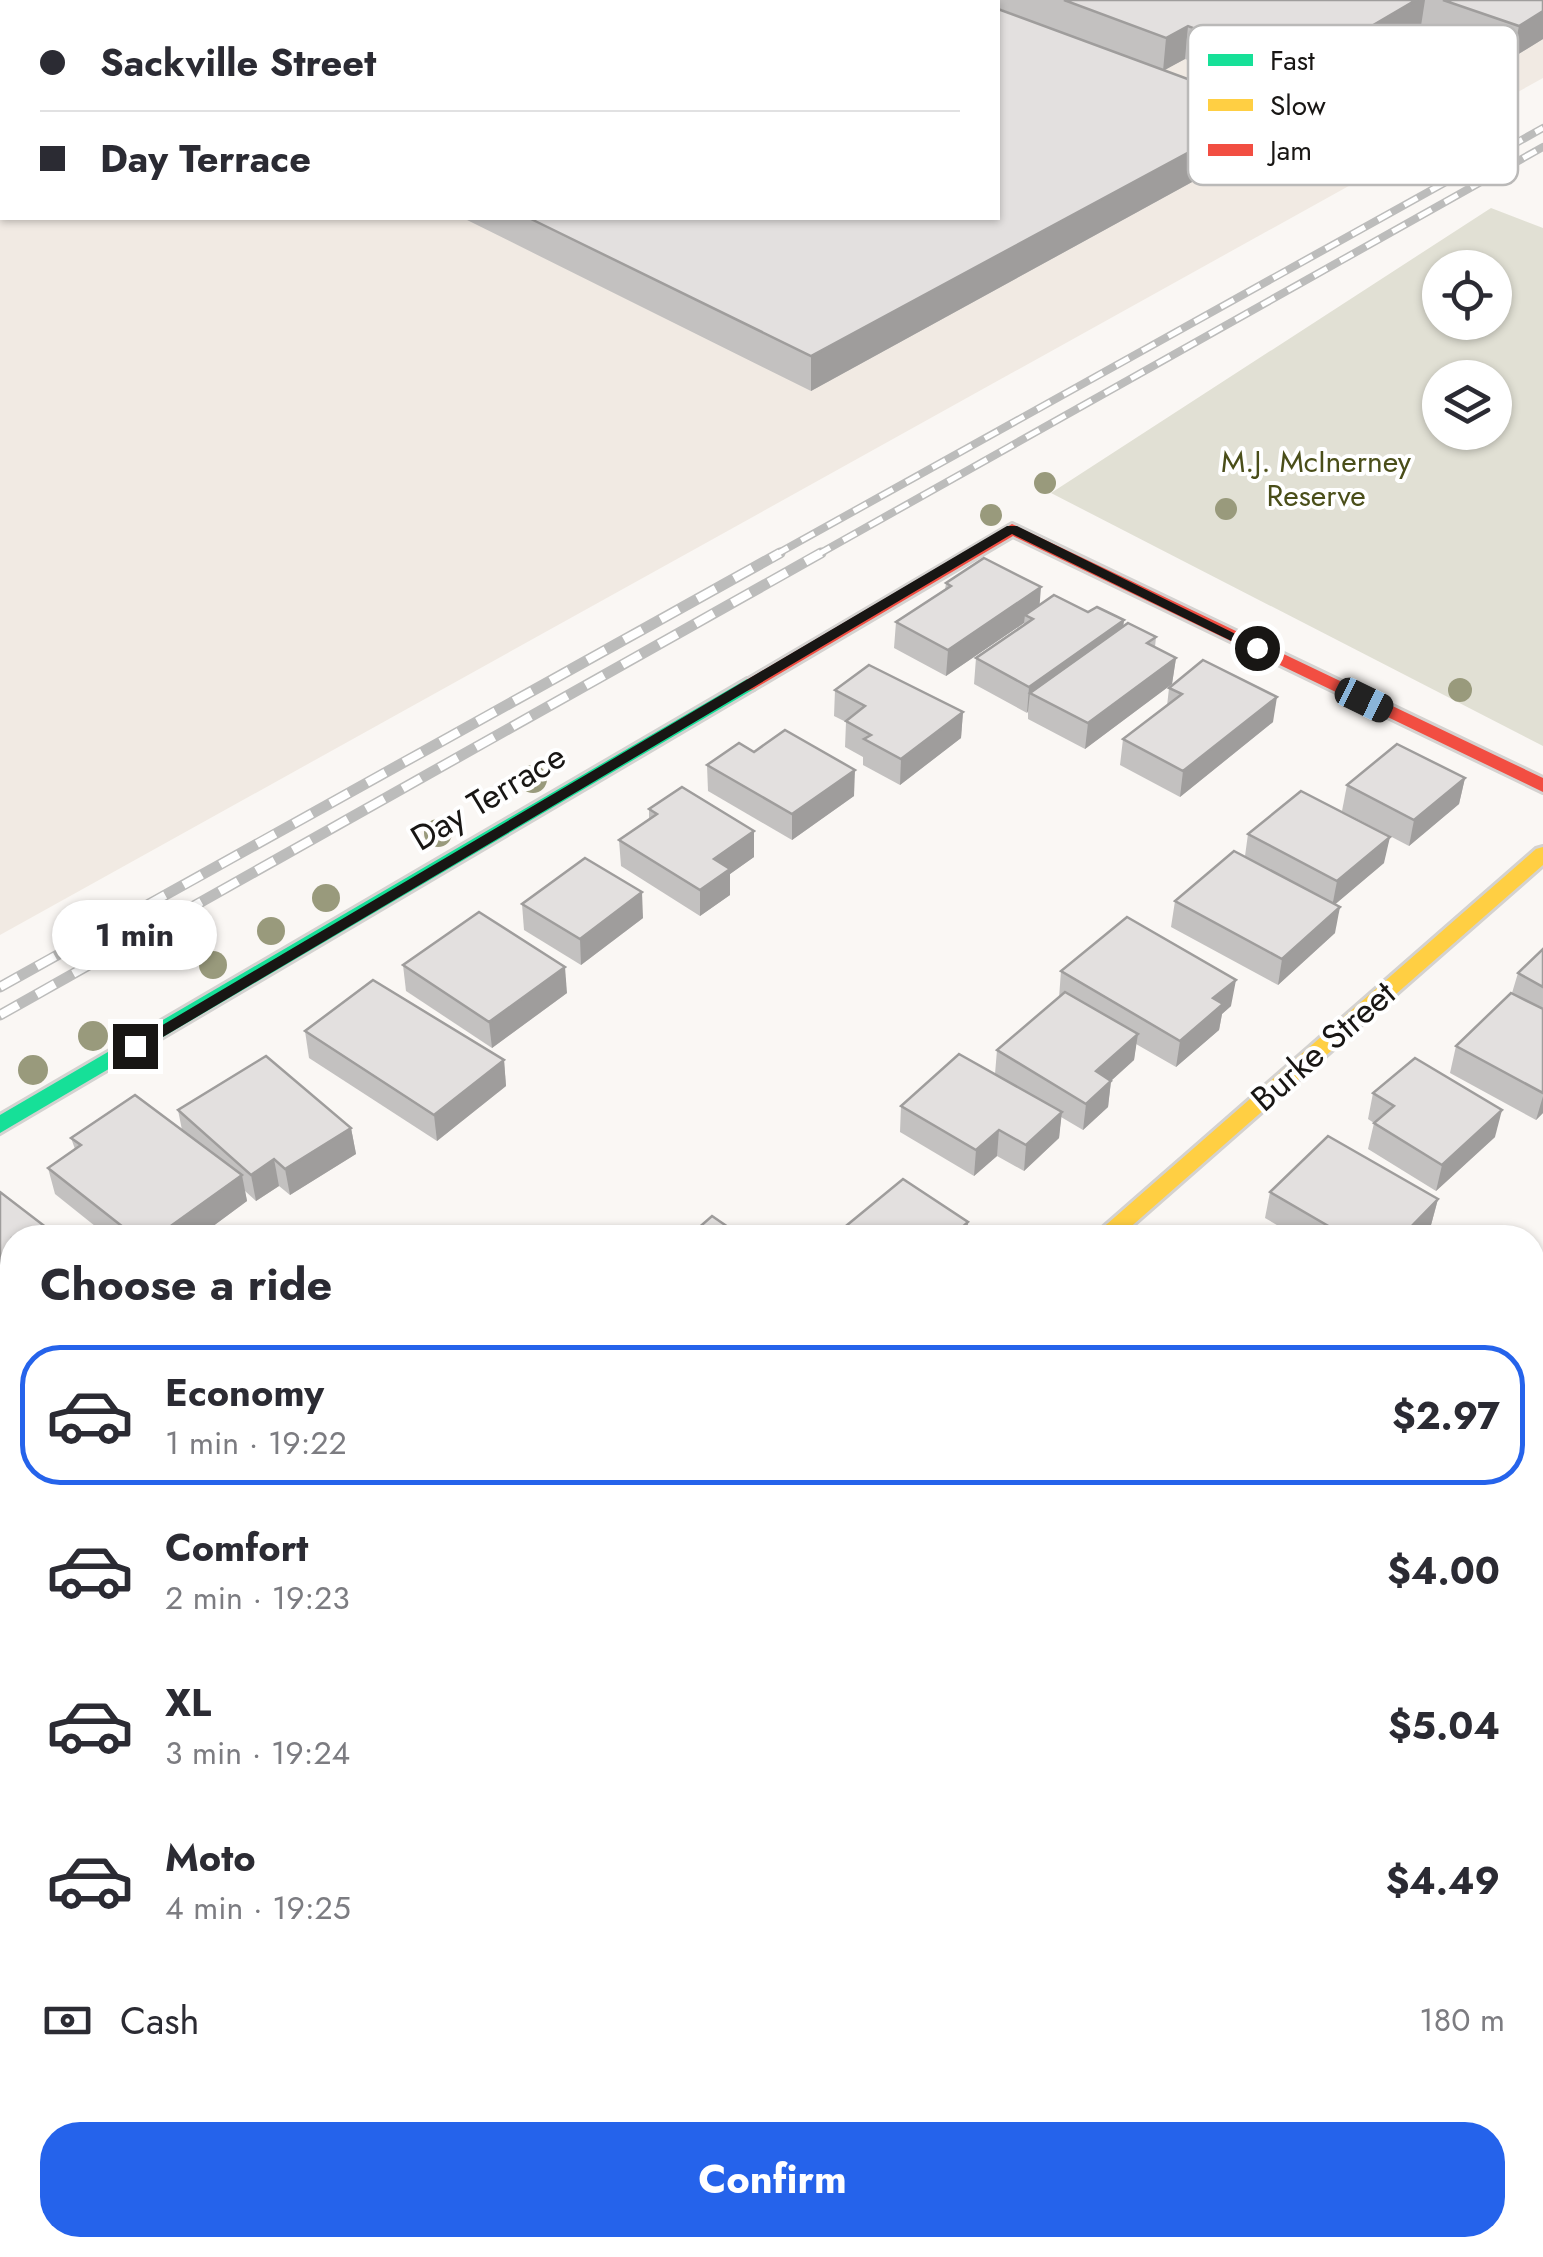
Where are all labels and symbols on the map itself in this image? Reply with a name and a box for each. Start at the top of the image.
legend [1188,25,1518,185]
text: Fast [1270,40,1315,81]
text: Slow [1270,85,1326,126]
text: Jam [1266,130,1312,171]
park label: M.J. McInerney Reserve [1221,440,1412,517]
route start [1235,626,1280,671]
car [1330,673,1398,727]
street label: Day Terrace [401,731,575,863]
callout: 1 min [52,901,218,971]
street label: Burke Street [1240,969,1407,1123]
route end [113,1024,158,1069]

